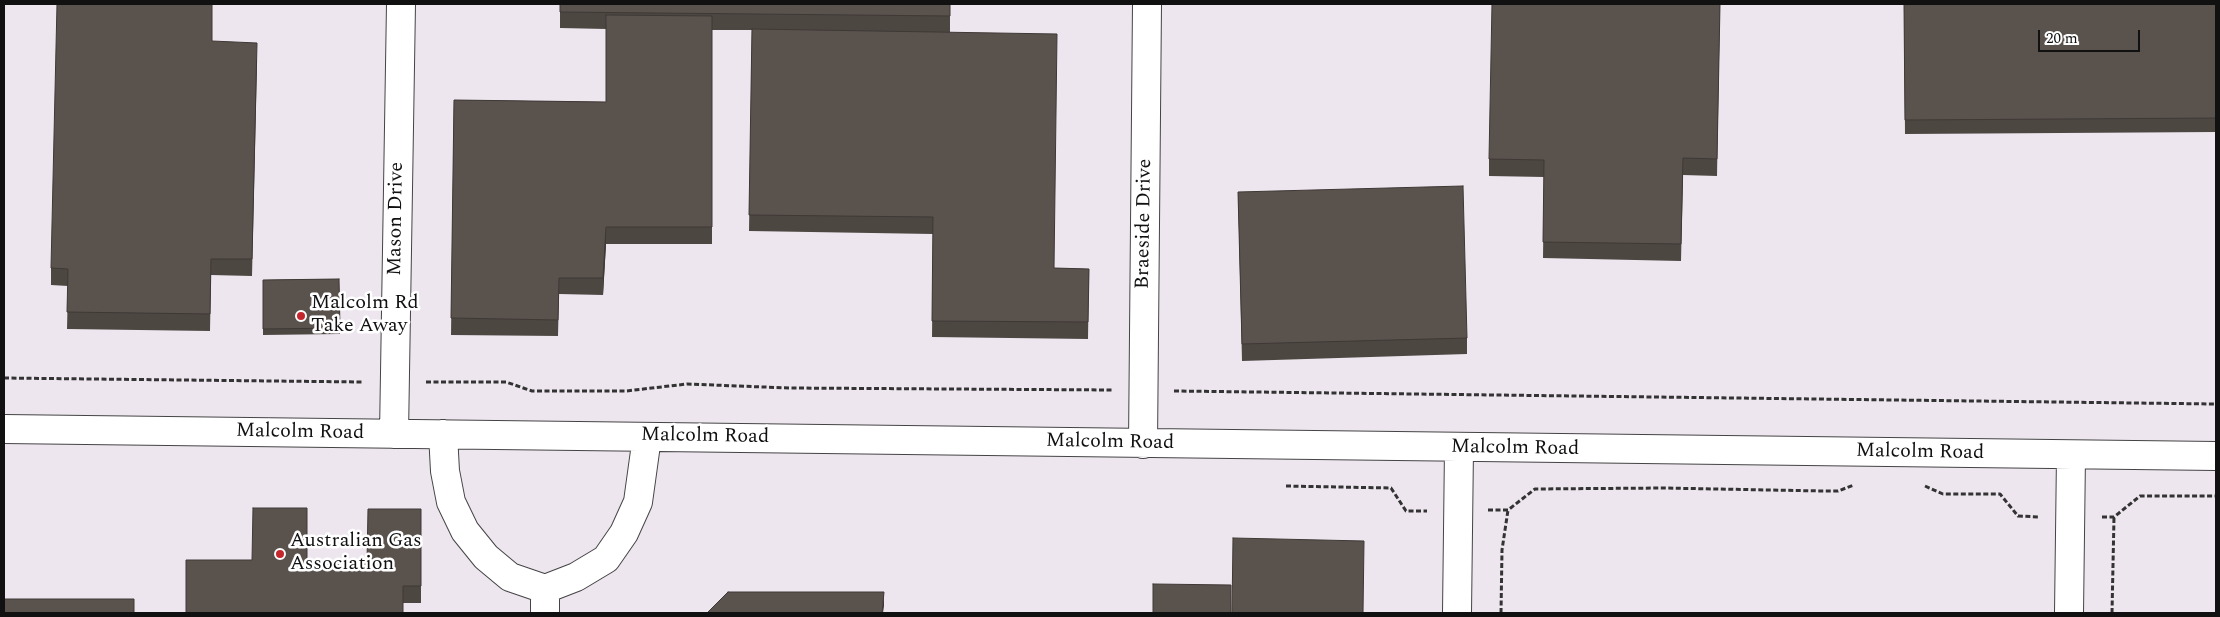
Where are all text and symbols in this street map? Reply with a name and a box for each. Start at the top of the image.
scale bar [2040,20,2142,52]
text: 20 m [2046,27,2078,50]
street label: Braeside Drive [1132,159,1158,289]
street label: Mason Drive [384,162,410,276]
place label: Malcolm Rd Take Away [311,292,419,339]
marker: Malcolm Rd Take Away [295,310,307,322]
street label: Malcolm Road [236,420,364,446]
street label: Malcolm Road [641,424,769,450]
street label: Malcolm Road [1046,430,1174,456]
street label: Malcolm Road [1451,436,1579,462]
street label: Malcolm Road [1856,440,1984,466]
place label: Australian Gas Association [290,530,422,577]
marker: Australian Gas Association [274,548,286,560]

